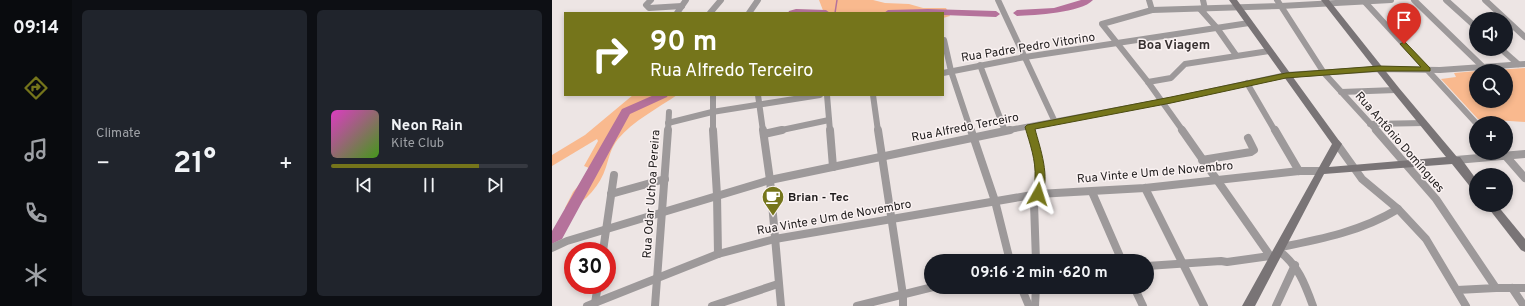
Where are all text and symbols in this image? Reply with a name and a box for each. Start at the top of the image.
pin [1387,3,1421,44]
icon: arrive [1393,9,1415,31]
map controls [1469,12,1513,212]
button: sound [1469,12,1513,56]
text: 09:14 [13,17,59,40]
text: 90 m [650,25,717,61]
icon: right [584,28,636,80]
street label: Rua Padre Pedro Vitorino [960,29,1097,66]
district label: Boa Viagem [1138,38,1210,54]
text: Rua Alfredo Terceiro [650,60,813,83]
button: search [1469,64,1513,108]
icon: directions [22,74,50,102]
street label: Rua Antônio Domingues [1351,89,1448,197]
street label: Rua Alfredo Terceiro [910,110,1020,146]
button: + [1469,116,1513,160]
text: Neon Rain [391,117,463,136]
text: Climate [96,126,141,142]
street label: Rua Odar Uchoa Pereira [640,129,664,259]
icon: music [22,136,50,164]
text: Kite Club [391,136,444,152]
text: 21° [173,146,216,183]
text: − [96,151,110,178]
text: + [279,151,293,178]
street label: Rua Vinte e Um de Novembro [1076,158,1234,188]
button: − [1469,168,1513,212]
position arrow [1017,173,1059,215]
icon: previous [353,174,375,196]
icon: pause [418,174,440,196]
icon: next [484,174,506,196]
cafe icon: Brian - Tec [760,184,786,217]
place label: Brian - Tec [788,190,849,206]
street label: Rua Vinte e Um de Novembro [756,196,913,239]
icon: phone [22,199,50,227]
speed limit sign: 30 [564,242,616,294]
icon: climate [22,261,50,289]
text: 09:16 · 2 min · 620 m [970,264,1108,283]

